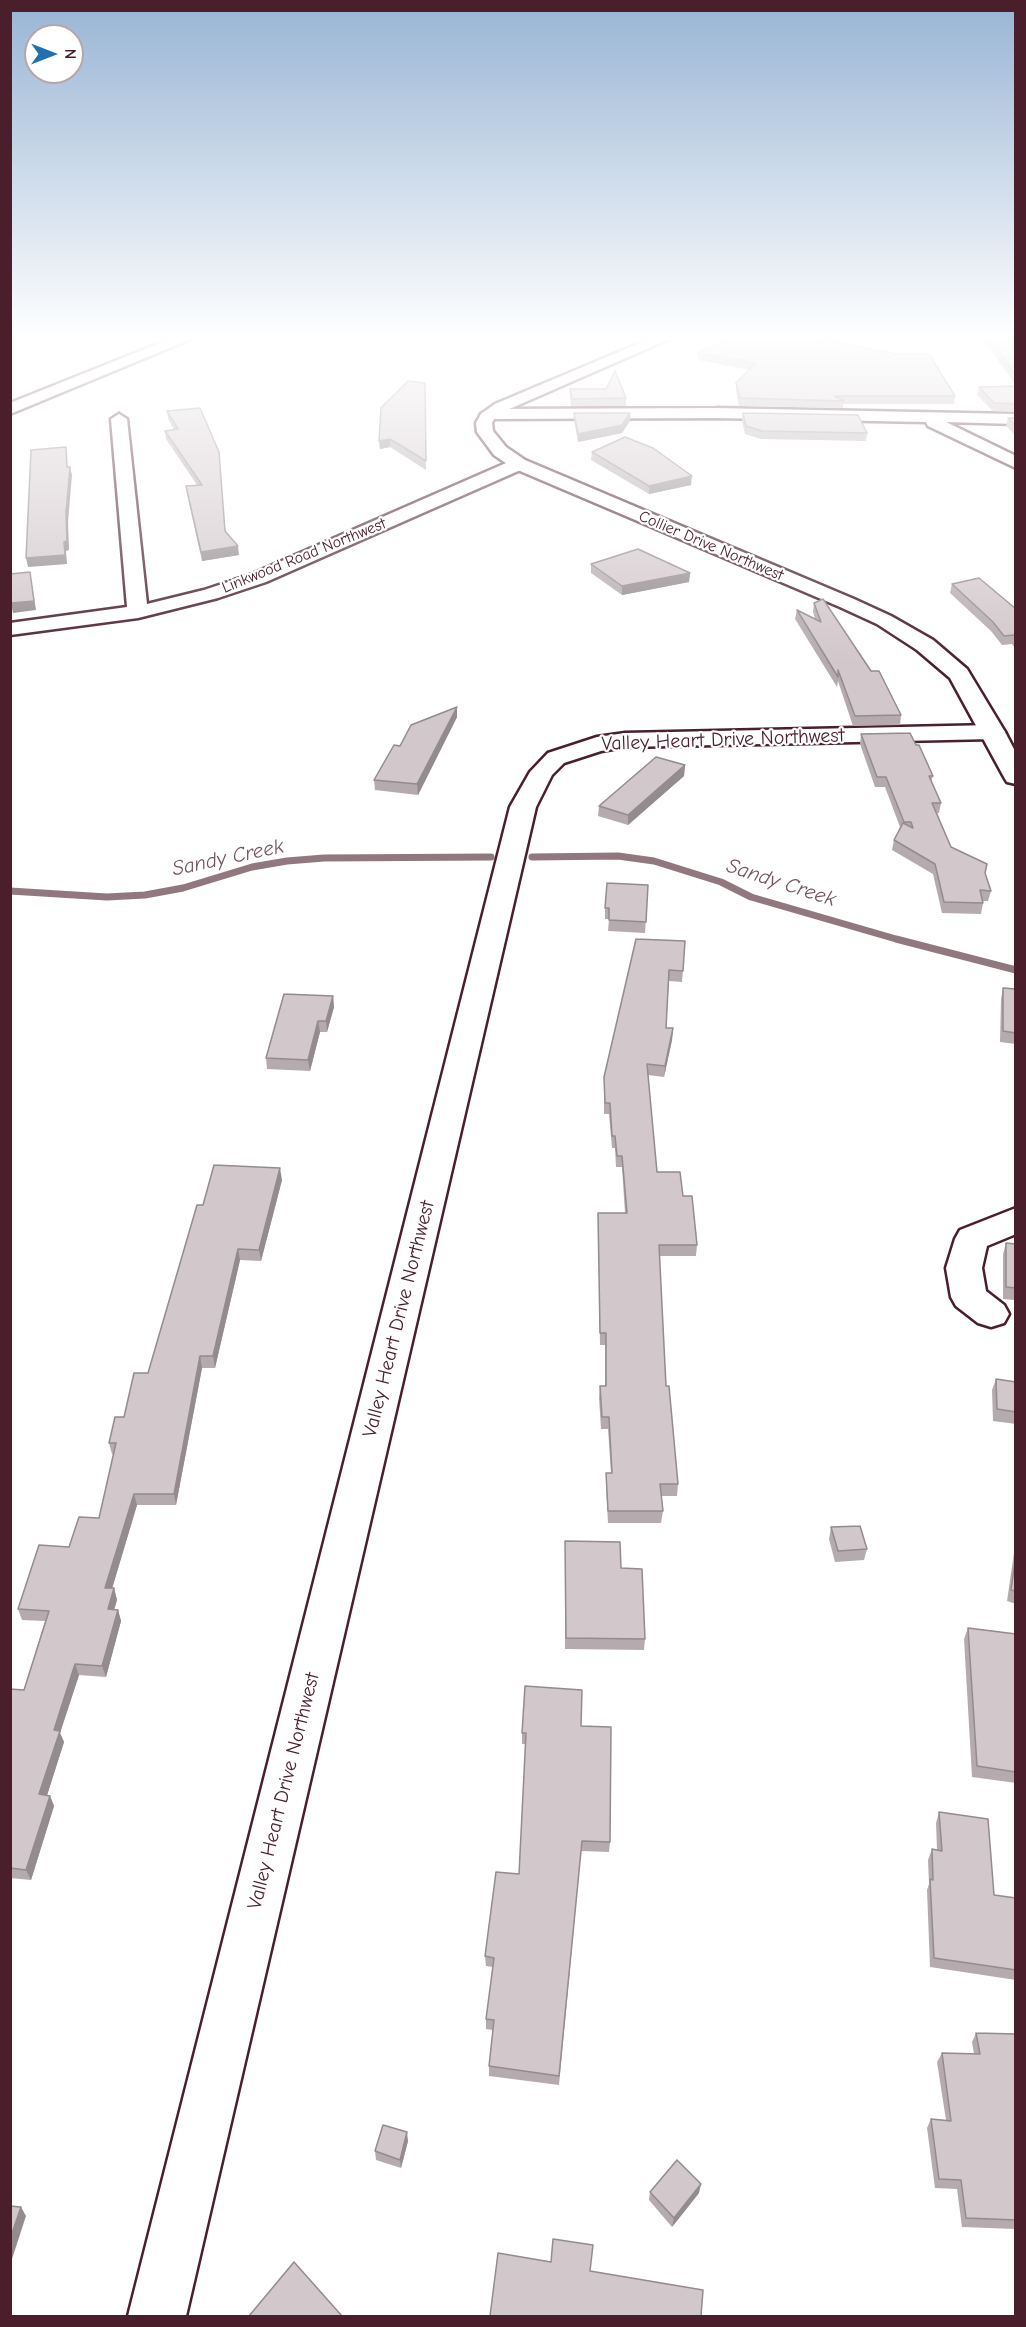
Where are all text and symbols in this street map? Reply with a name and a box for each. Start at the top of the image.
north arrow [24,24,84,84]
text: N [61,49,79,59]
street label: Collier Drive Northwest [636,507,786,585]
street label: Linkwood Road Northwest [219,514,389,598]
street label: Valley Heart Drive Northwest [601,724,845,756]
water label: Sandy Creek [170,834,286,882]
water label: Sandy Creek [723,853,839,913]
street label: Valley Heart Drive Northwest [358,1198,440,1440]
street label: Valley Heart Drive Northwest [243,1670,325,1912]

